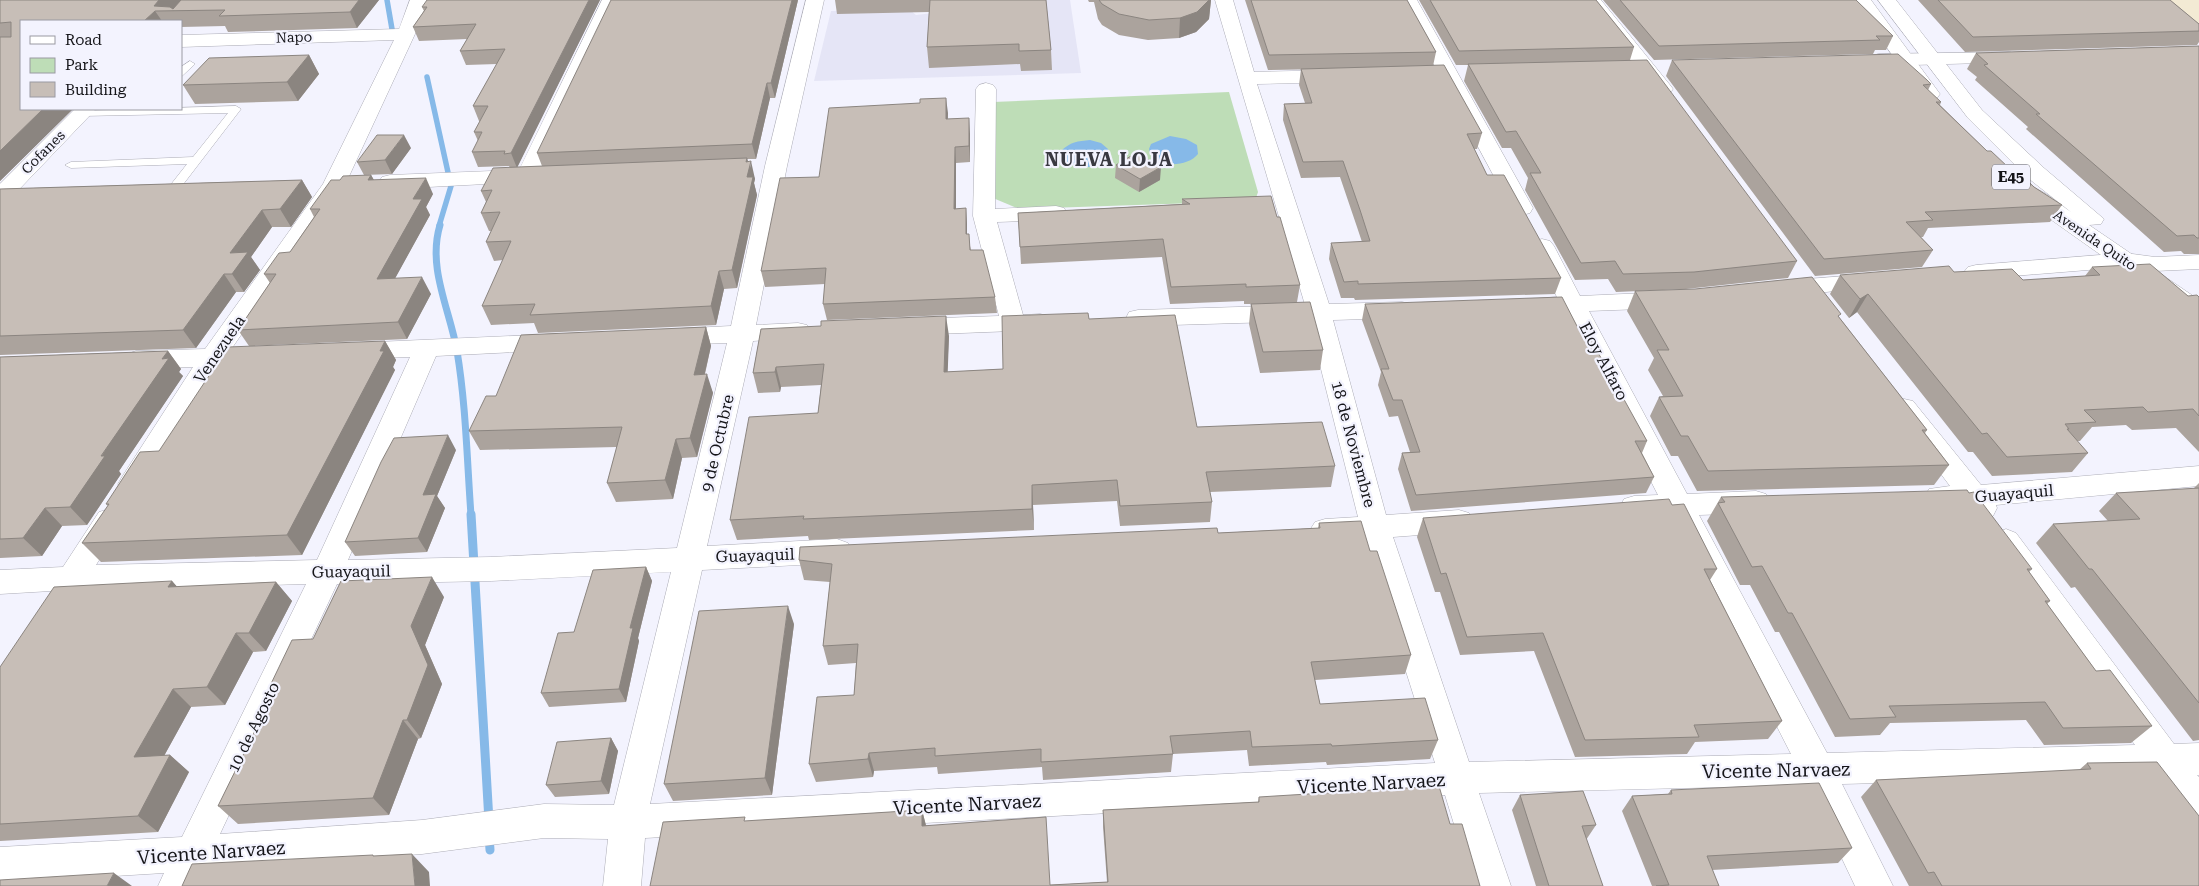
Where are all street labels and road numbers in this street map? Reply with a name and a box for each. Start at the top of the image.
street label: Napo [276,28,312,46]
street label: Cofanes [18,127,68,177]
road number: E45 [1992,164,2030,190]
street label: Avenida Quito [2051,206,2139,274]
street label: Venezuela [190,311,249,387]
street label: Eloy Alfaro [1575,319,1632,404]
street label: 18 de Noviembre [1327,379,1380,510]
street label: 9 de Octubre [697,392,738,494]
street label: Guayaquil [1974,481,2054,506]
street label: Guayaquil [715,545,795,566]
street label: Guayaquil [311,561,391,582]
street label: 10 de Agosto [223,679,284,775]
street label: Vicente Narvaez [1702,758,1850,783]
street label: Vicente Narvaez [1296,768,1446,799]
street label: Vicente Narvaez [892,789,1042,820]
street label: Vicente Narvaez [136,836,286,869]

